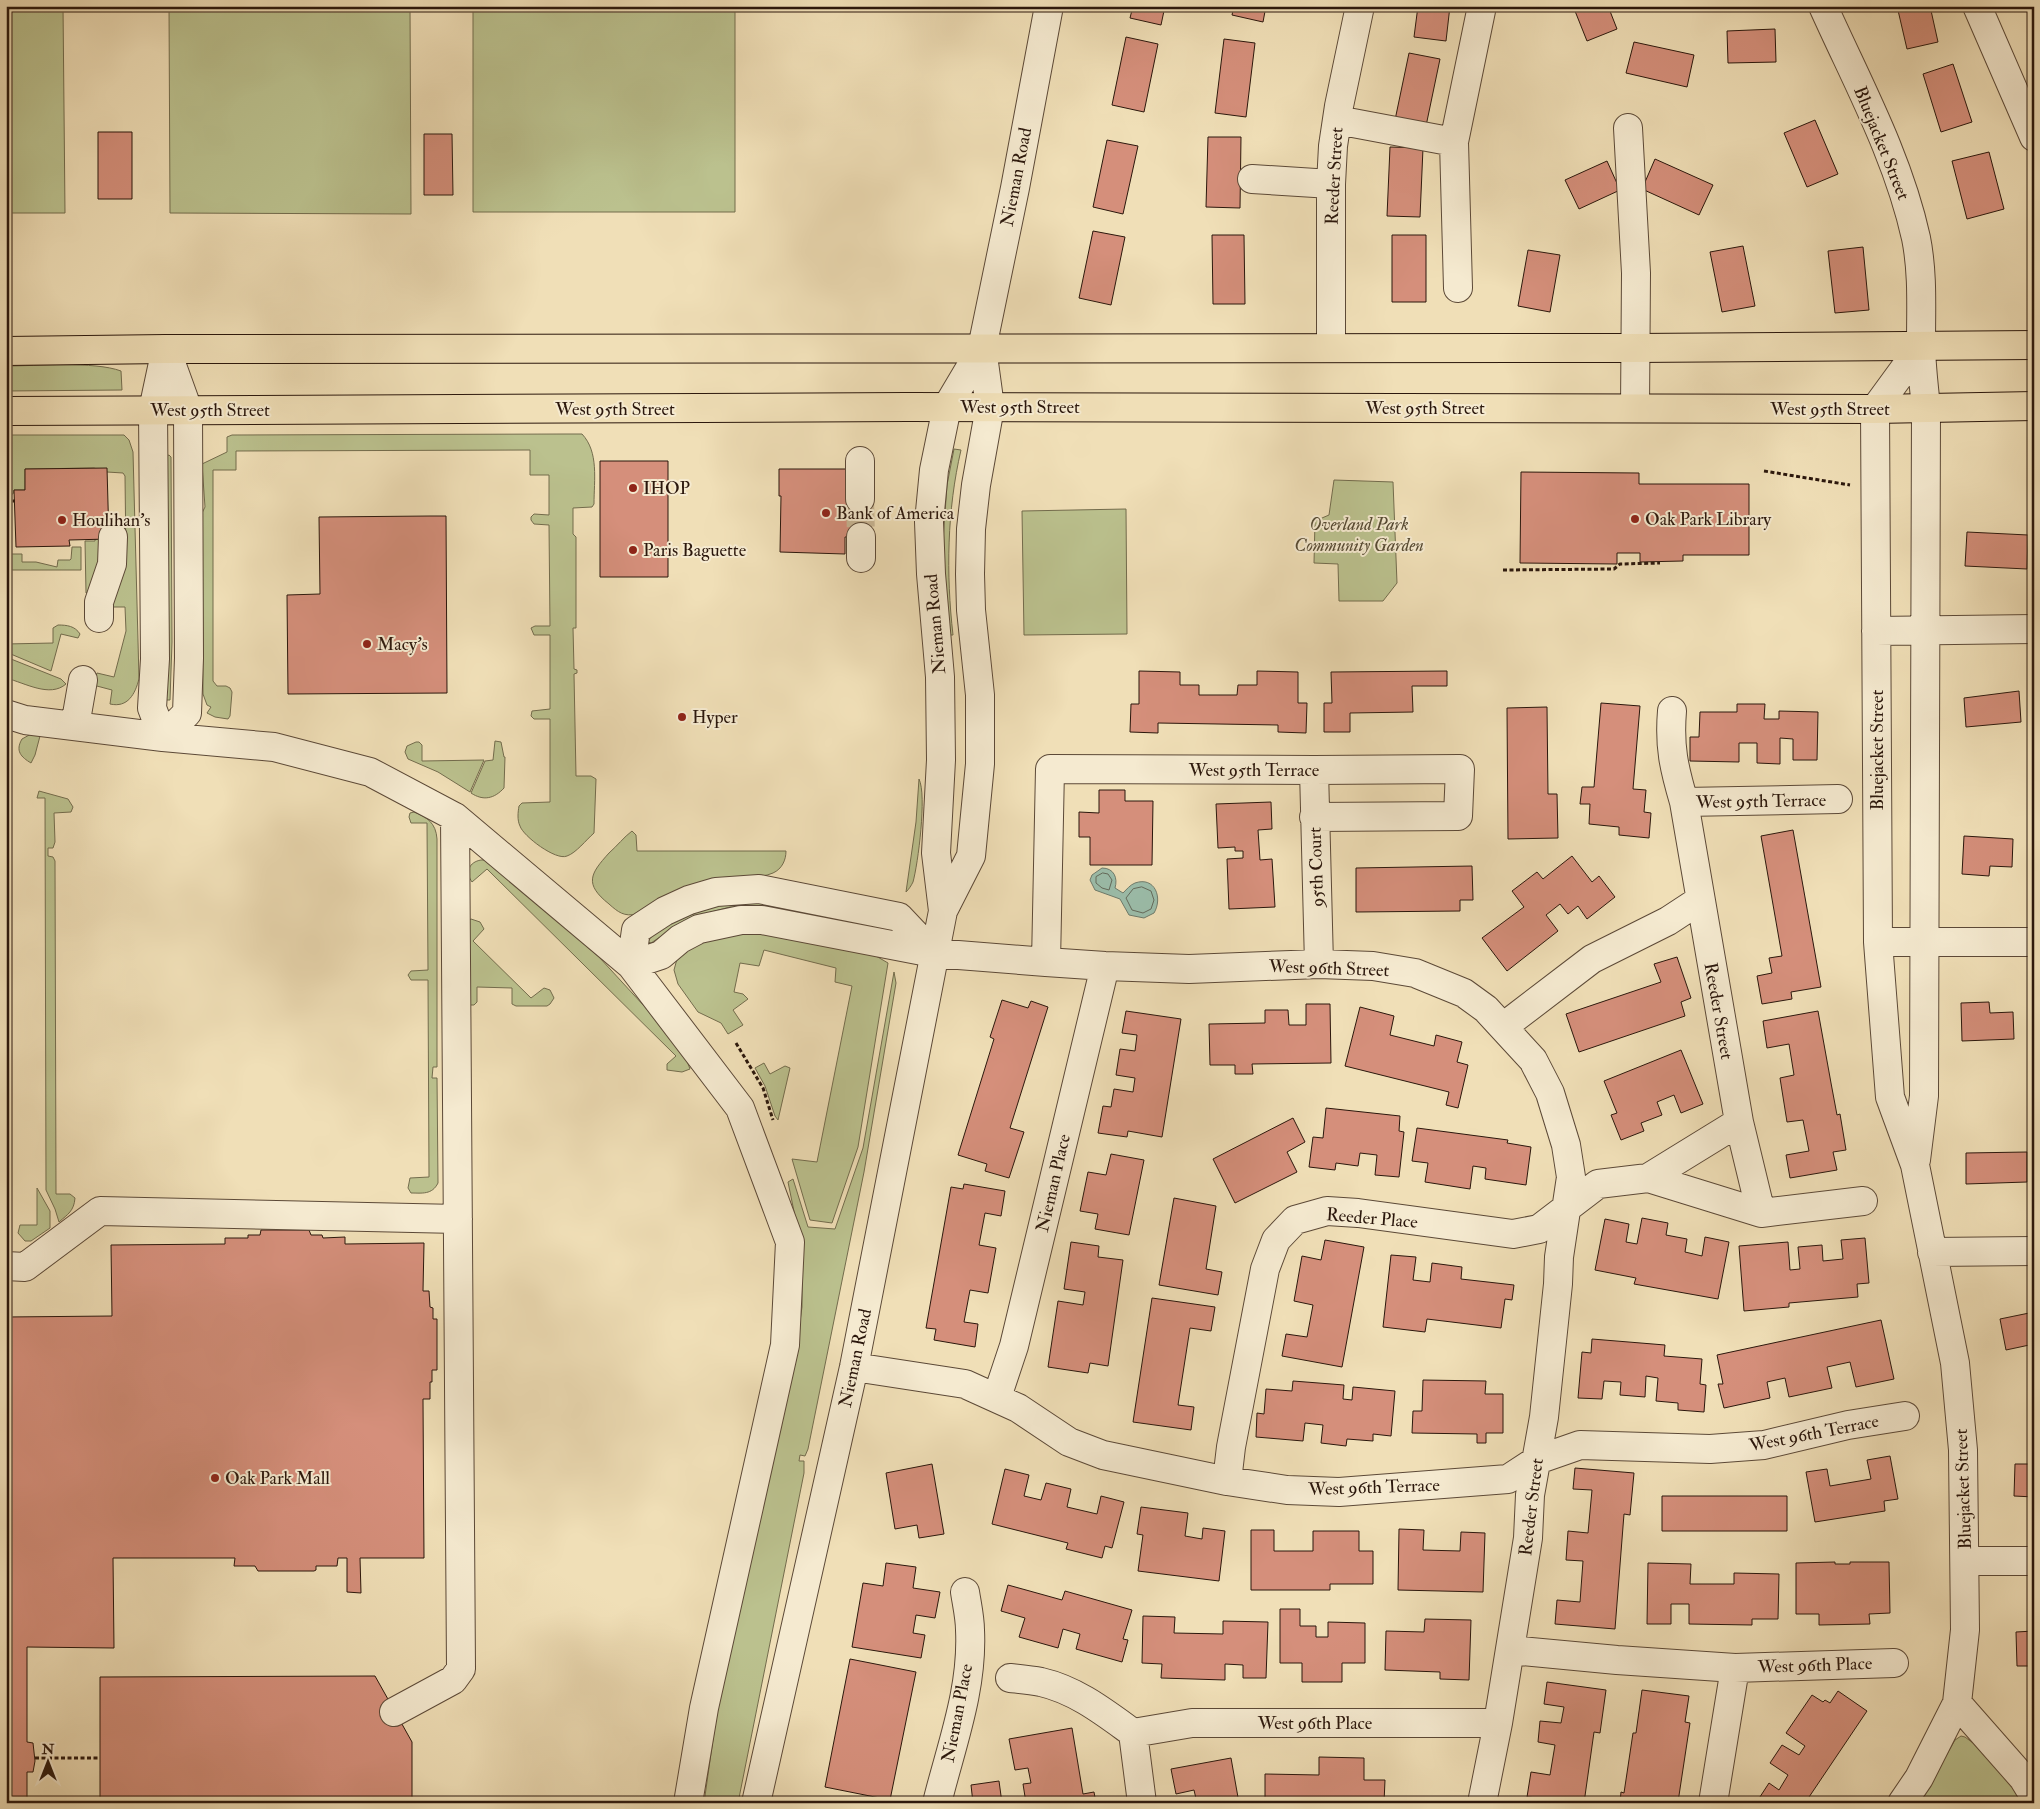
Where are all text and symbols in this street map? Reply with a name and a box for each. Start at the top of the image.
street label: Bluejacket Street [1848,83,1915,204]
street label: Nieman Road [996,126,1037,229]
street label: Reeder Street [1320,126,1349,226]
street label: West 95th Street [959,396,1080,419]
street label: West 95th Street [1364,397,1485,420]
street label: West 95th Street [554,398,675,421]
street label: West 95th Street [1769,398,1890,421]
street label: West 95th Street [149,399,270,422]
place label: IHOP [643,477,690,500]
marker: IHOP [627,482,639,494]
place label: Bank of America [836,502,955,525]
marker: Bank of America [820,507,832,519]
place label: Oak Park Library [1645,508,1772,531]
place label: Houlihan's [72,509,150,532]
park label: Overland Park Community Garden [1294,513,1424,557]
marker: Oak Park Library [1629,513,1641,525]
marker: Houlihan's [56,514,68,526]
place label: Paris Baguette [643,539,747,562]
marker: Paris Baguette [627,544,639,556]
street label: Nieman Road [920,573,951,675]
place label: Macy's [377,633,428,656]
marker: Macy's [361,638,373,650]
street label: Bluejacket Street [1866,689,1889,810]
place label: Hyper [692,706,738,729]
marker: Hyper [676,711,688,723]
street label: West 95th Terrace [1188,759,1320,782]
street label: West 95th Terrace [1695,789,1827,814]
street label: 95th Court [1304,826,1329,909]
street label: West 96th Street [1267,955,1390,982]
street label: Reeder Street [1699,961,1738,1062]
street label: Nieman Place [1031,1131,1076,1234]
street label: Reeder Place [1325,1203,1419,1234]
street label: Nieman Road [834,1307,877,1410]
street label: West 96th Terrace [1746,1410,1881,1458]
street label: Bluejacket Street [1950,1428,1977,1550]
street label: Reeder Street [1514,1457,1549,1557]
place label: Oak Park Mall [225,1467,330,1490]
marker: Oak Park Mall [209,1472,221,1484]
street label: West 96th Terrace [1307,1474,1441,1501]
street label: West 96th Place [1756,1652,1873,1679]
street label: Nieman Place [937,1661,978,1764]
street label: West 96th Place [1257,1712,1373,1735]
north arrow [22,1736,72,1786]
text: N [41,1741,55,1758]

